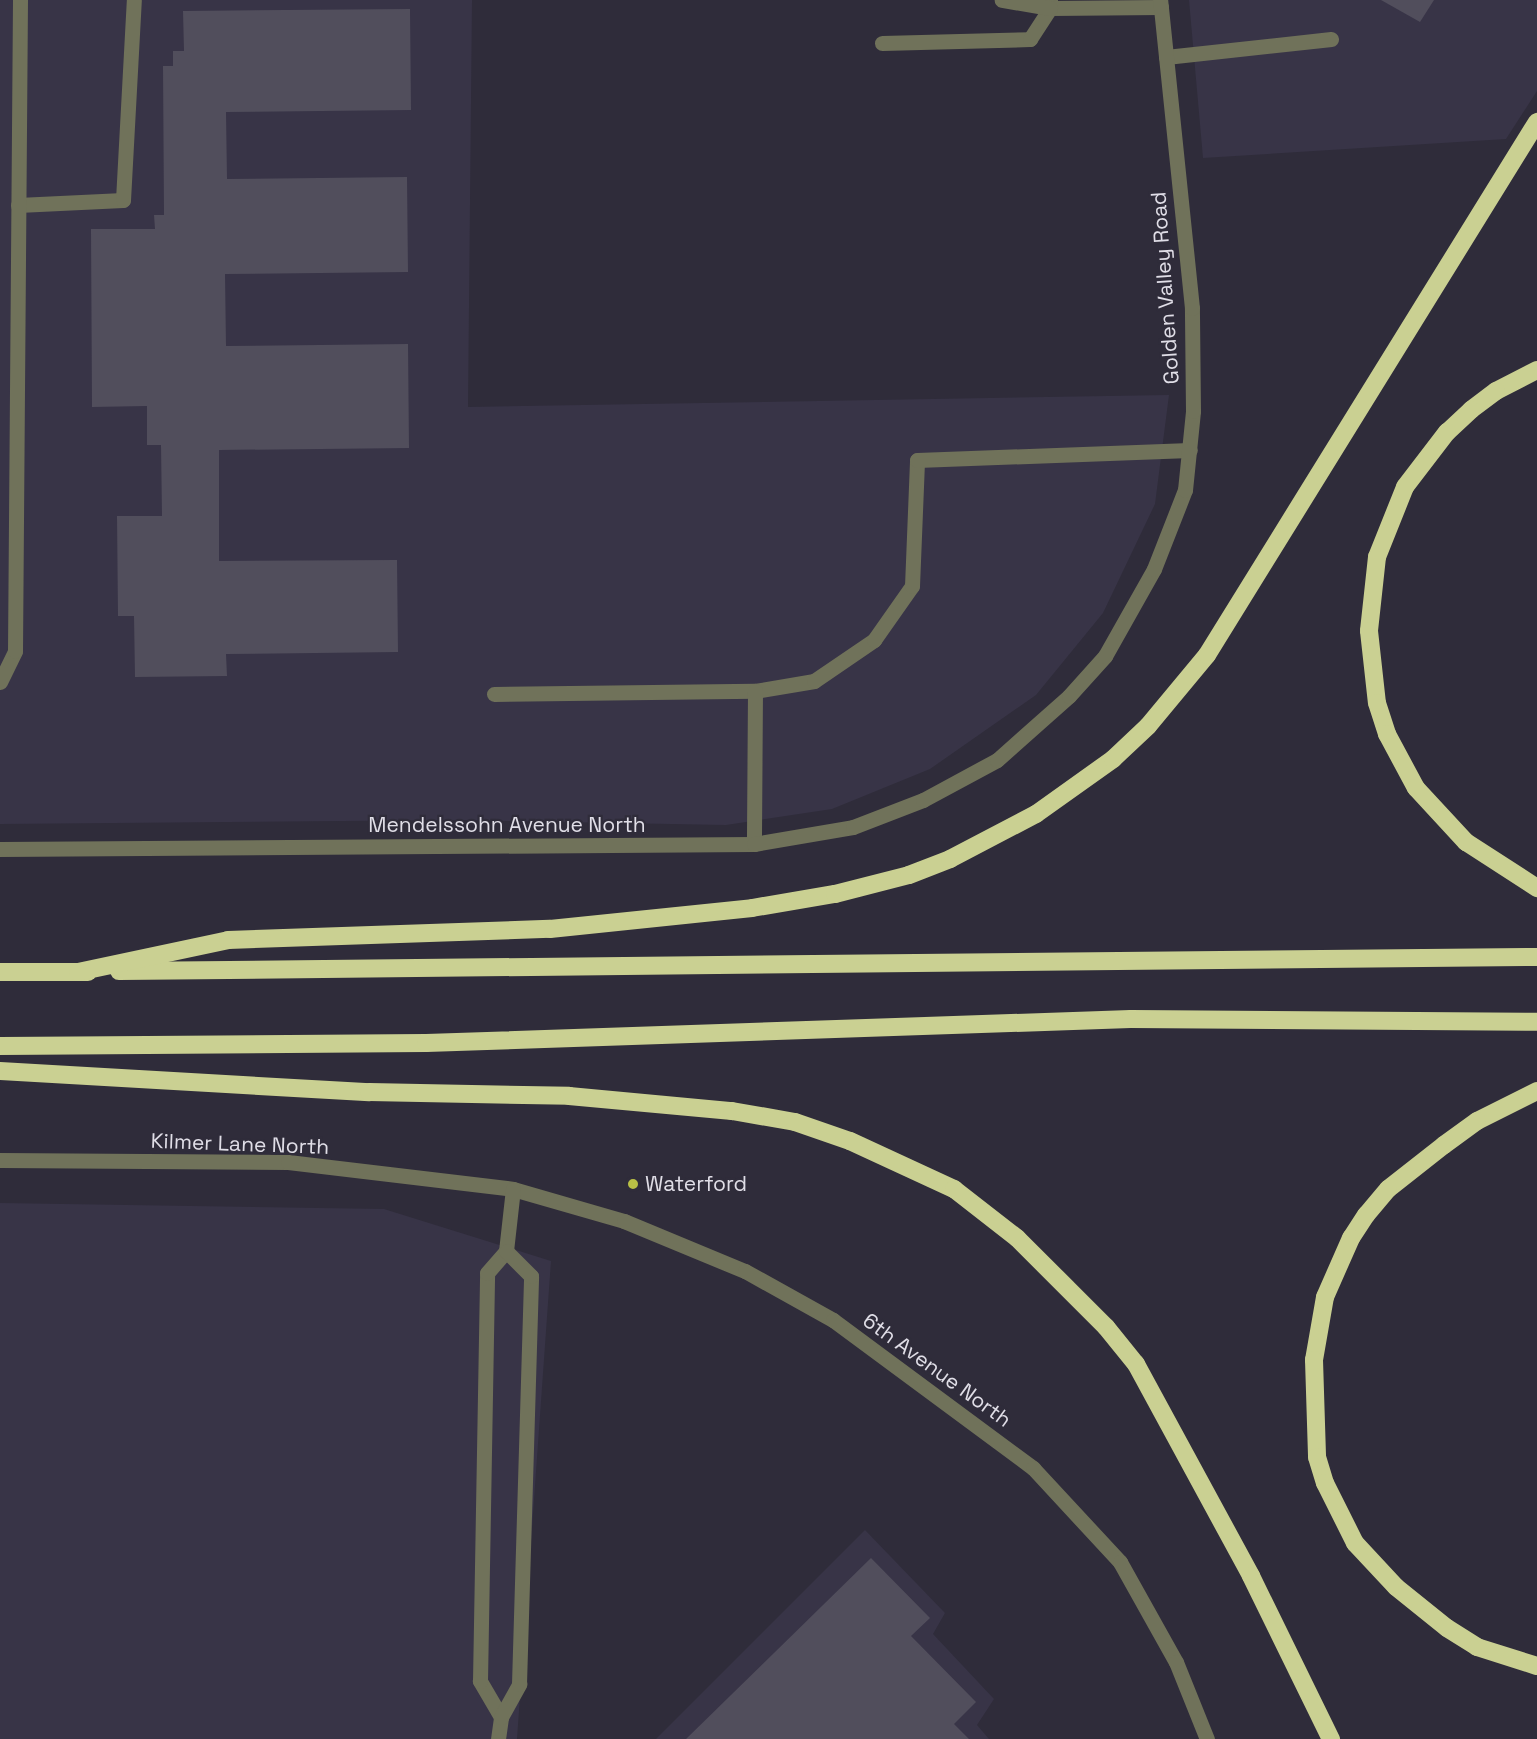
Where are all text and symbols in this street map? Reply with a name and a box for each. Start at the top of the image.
street label: Golden Valley Road [1146,191,1184,385]
street label: Mendelssohn Avenue North [368,812,646,838]
street label: Kilmer Lane North [150,1128,330,1160]
place label: Waterford [645,1171,747,1197]
marker: Waterford [626,1177,640,1191]
street label: 6th Avenue North [858,1308,1016,1432]

